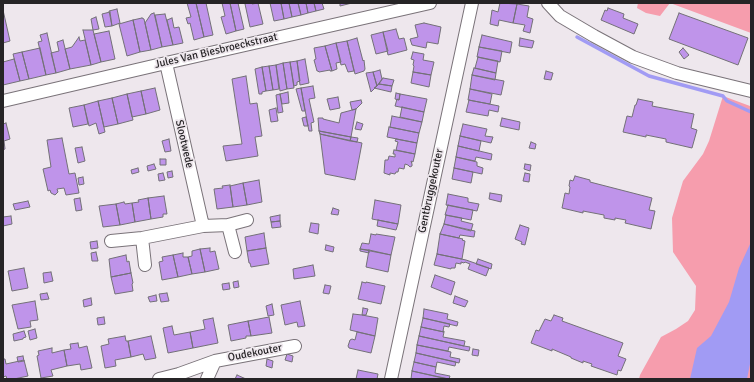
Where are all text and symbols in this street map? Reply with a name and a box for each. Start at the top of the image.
street label: Jules Van Biesbroeckstraat [153,30,279,72]
street label: Slootwede [172,119,196,169]
street label: Gentbruggekouter [416,148,446,234]
street label: Oudekouter [227,341,283,365]

